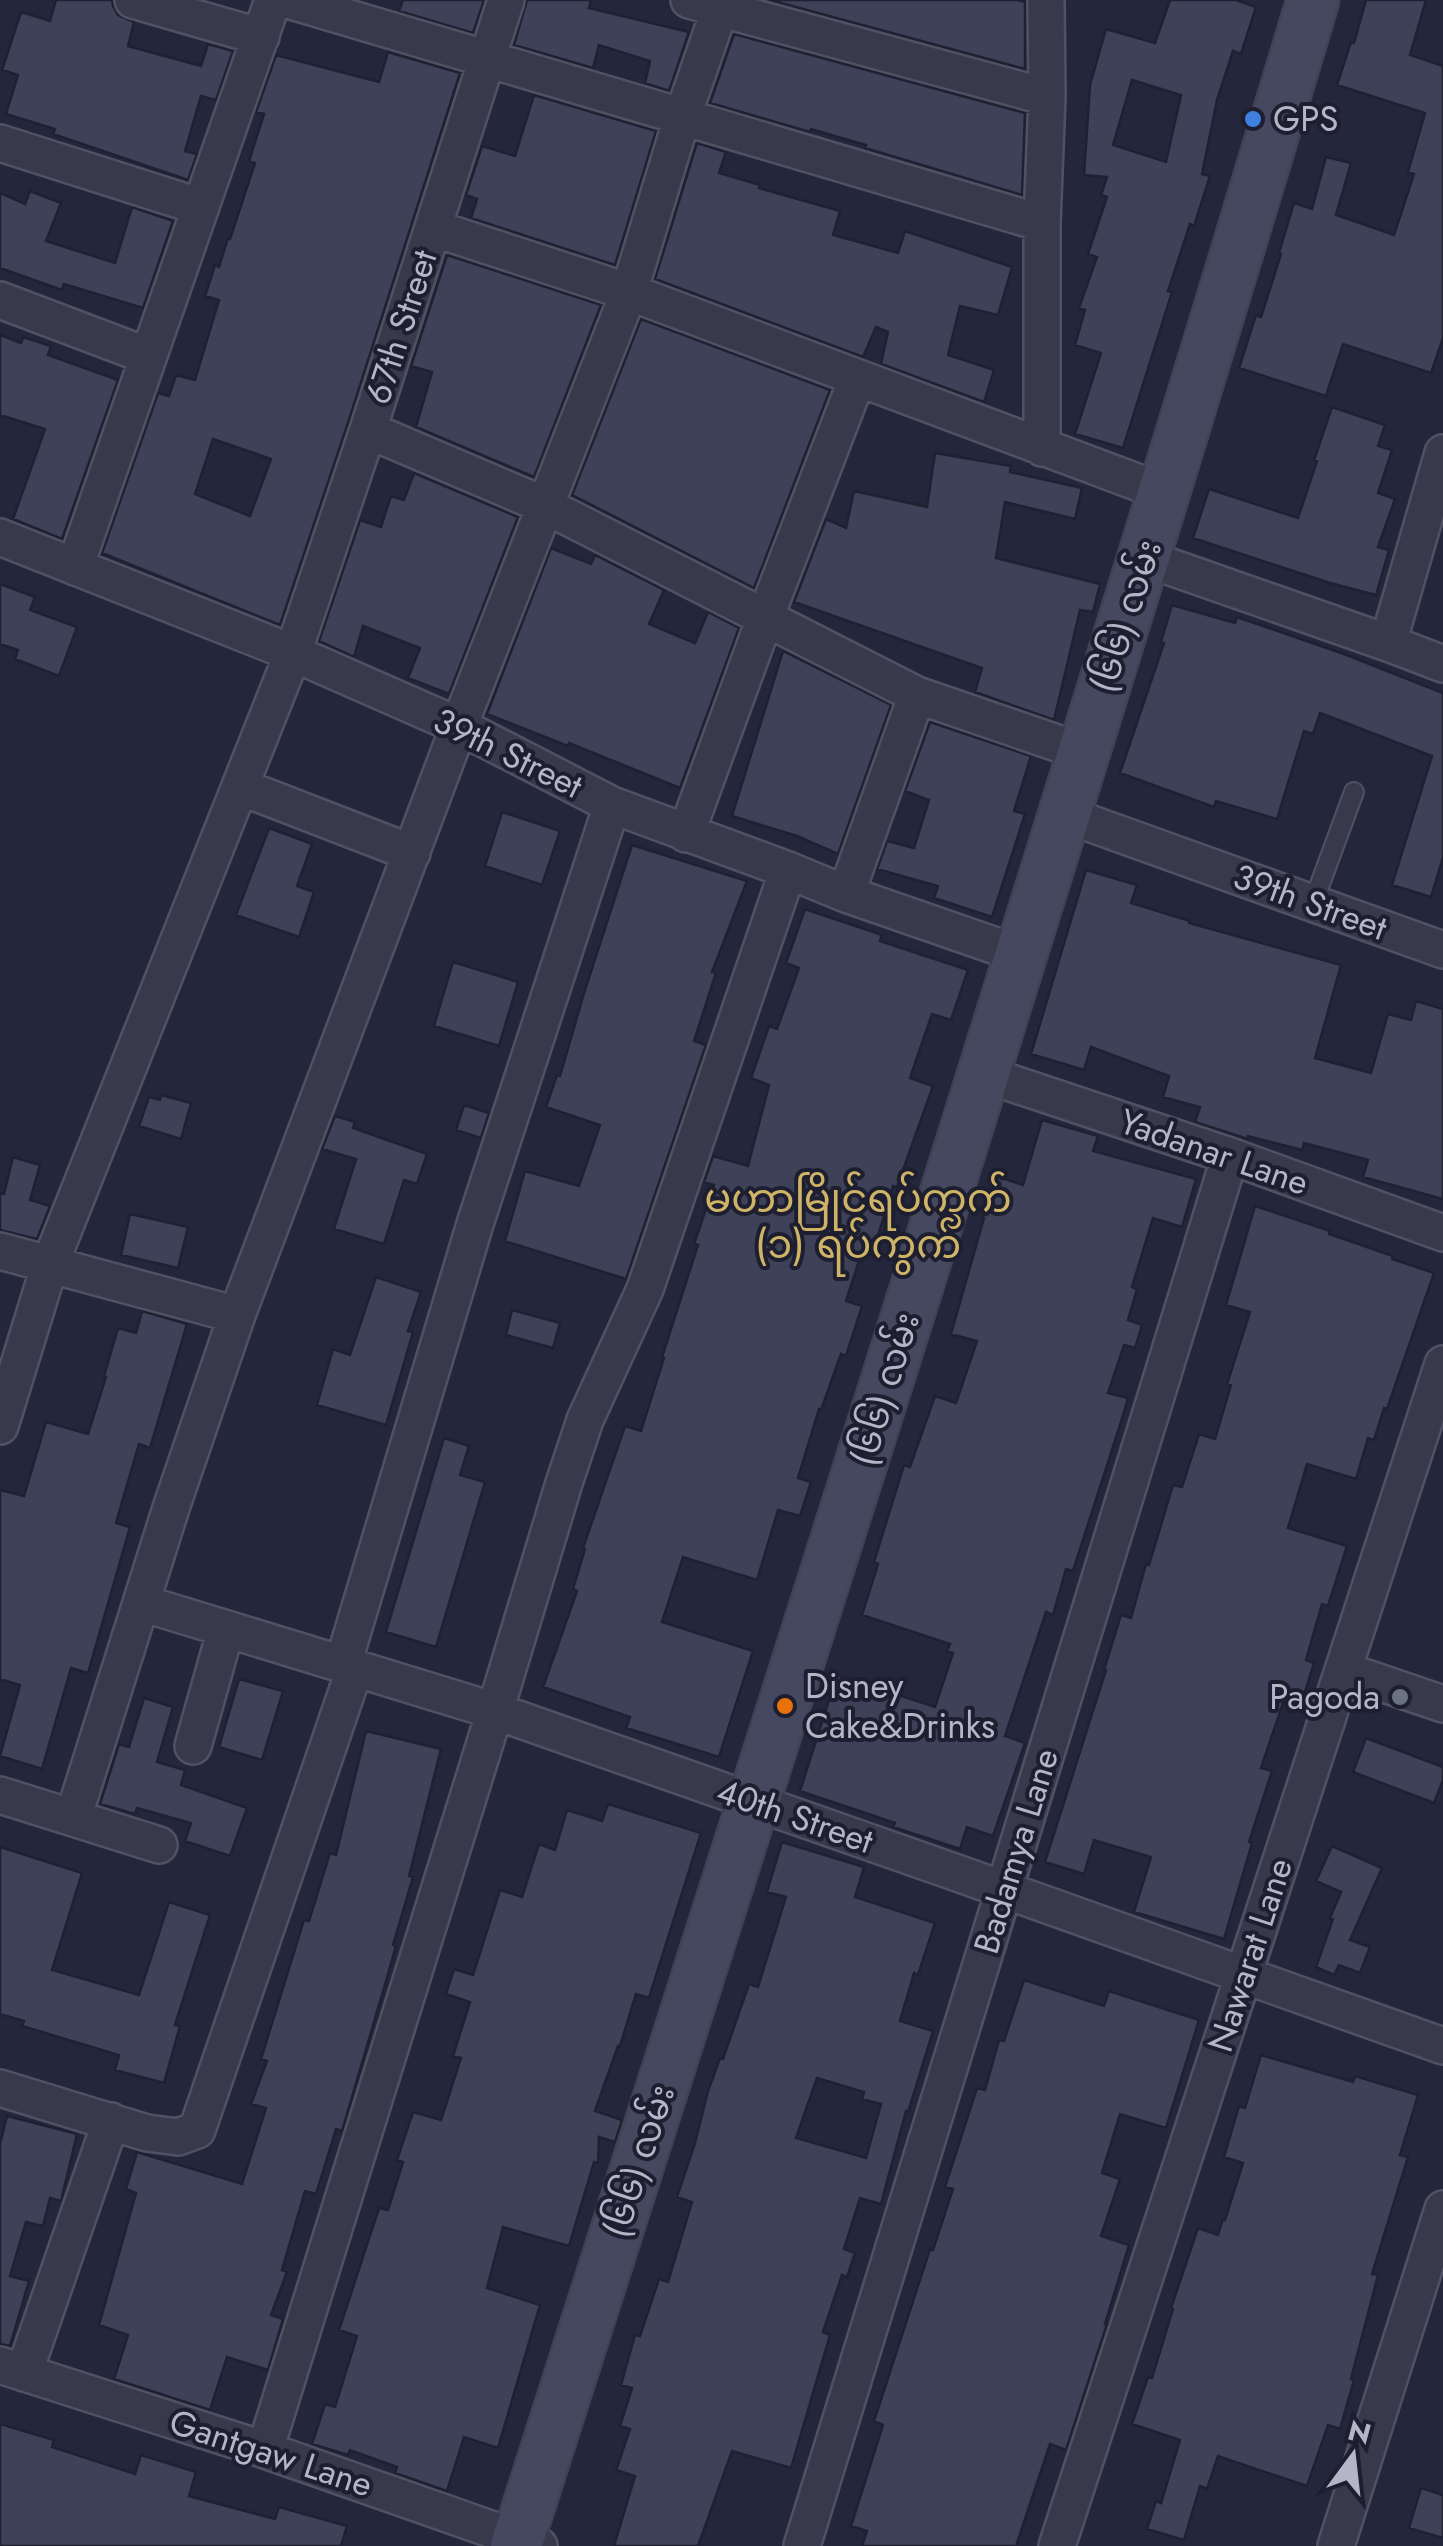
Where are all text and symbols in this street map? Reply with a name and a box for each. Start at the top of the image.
place label: GPS [1273,94,1339,144]
marker: GPS [1242,108,1264,130]
street label: 67th Street [353,243,450,410]
street label: (၆၆) လမ်း [1078,533,1174,699]
street label: 39th Street [425,695,591,811]
street label: 39th Street [1226,851,1394,953]
street label: Yadanar Lane [1113,1096,1315,1208]
district label: မဟာမြိုင်ရပ်ကွက် (၁) ရပ်ကွက် [704,1169,1012,1277]
street label: (၆၆) လမ်း [838,1306,932,1472]
place label: Disney Cake&Drinks [805,1661,995,1751]
place label: Pagoda [1269,1672,1380,1722]
marker: Pagoda [1389,1686,1411,1708]
marker: Disney Cake&Drinks [774,1695,796,1717]
street label: Badamya Lane [961,1742,1071,1960]
street label: 40th Street [710,1766,880,1866]
street label: Nawarat Lane [1195,1852,1305,2058]
street label: (၆၆) လမ်း [591,2078,687,2244]
street label: Gantgaw Lane [163,2397,379,2509]
north arrow [1303,2406,1403,2506]
text: N [1343,2410,1375,2455]

